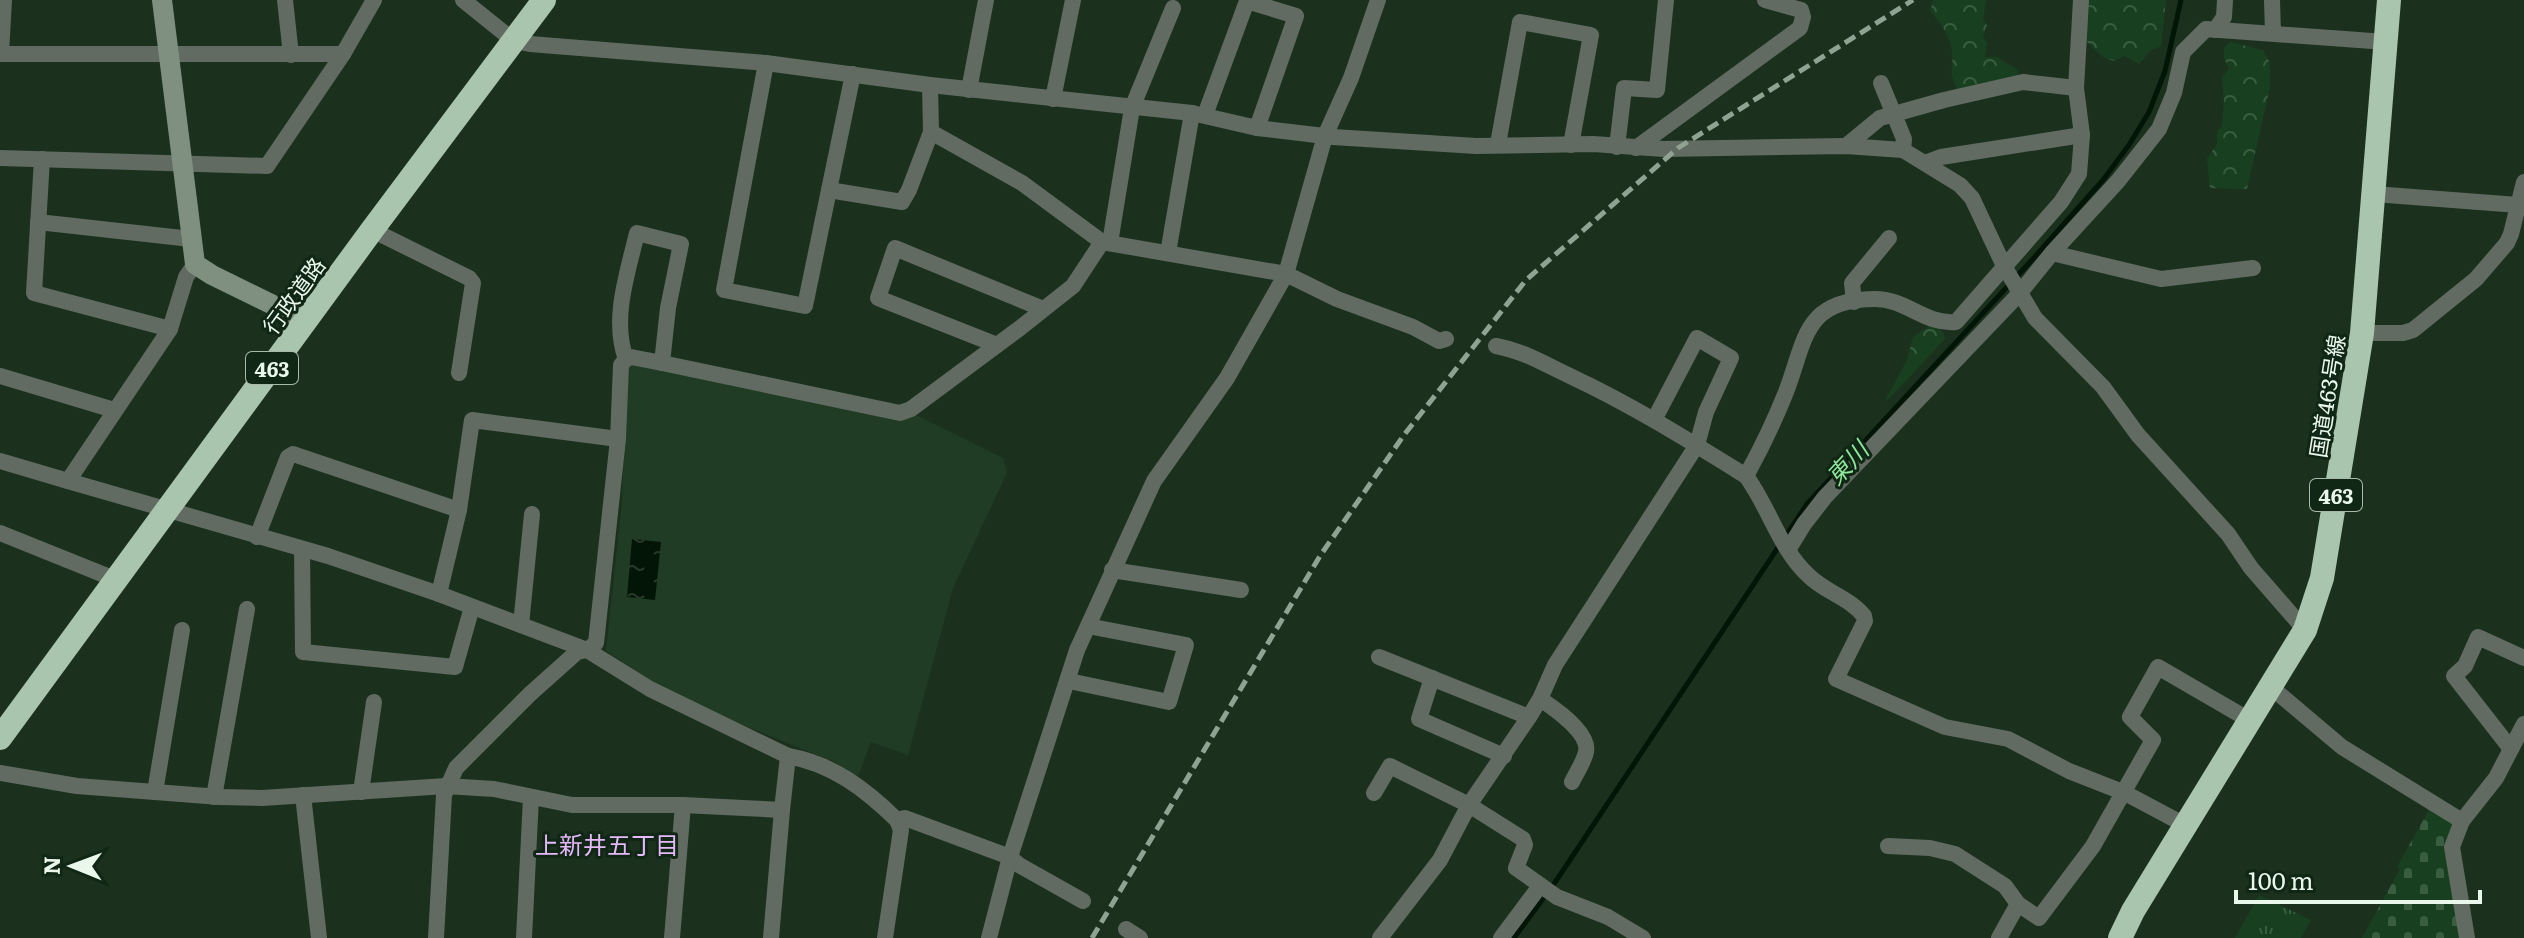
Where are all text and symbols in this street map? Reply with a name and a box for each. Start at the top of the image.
street label: 行政道路 [254,250,332,340]
street label: 国道463号線 [2300,332,2352,460]
road number: 463 [246,352,298,384]
water label: 東川 [1817,430,1877,491]
road number: 463 [2310,479,2362,511]
north arrow [32,826,112,906]
district label: 上新井五丁目 [535,826,679,861]
scale bar [2236,854,2480,904]
text: N [34,856,67,875]
text: 100 m [2248,862,2314,897]

